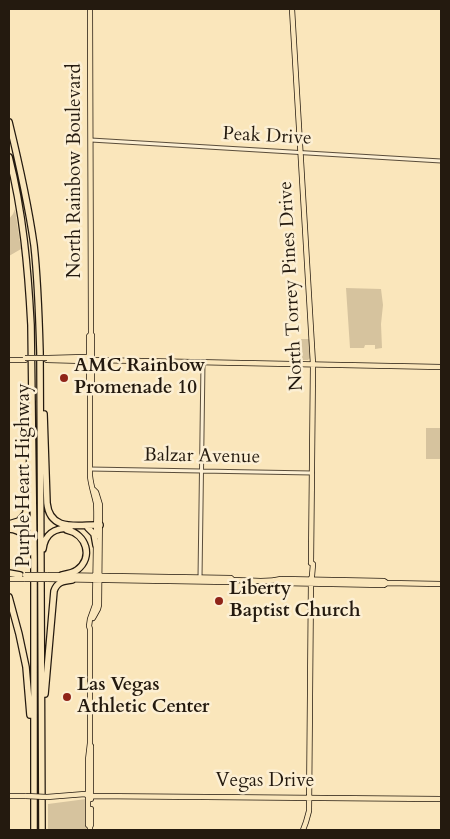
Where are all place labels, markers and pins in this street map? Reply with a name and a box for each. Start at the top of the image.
place label: AMC Rainbow Promenade 10 [74,356,205,400]
marker: AMC Rainbow Promenade 10 [58,372,70,384]
place label: Liberty Baptist Church [229,579,361,623]
marker: Liberty Baptist Church [213,595,225,607]
place label: Las Vegas Athletic Center [77,675,209,719]
marker: Las Vegas Athletic Center [61,691,73,703]

